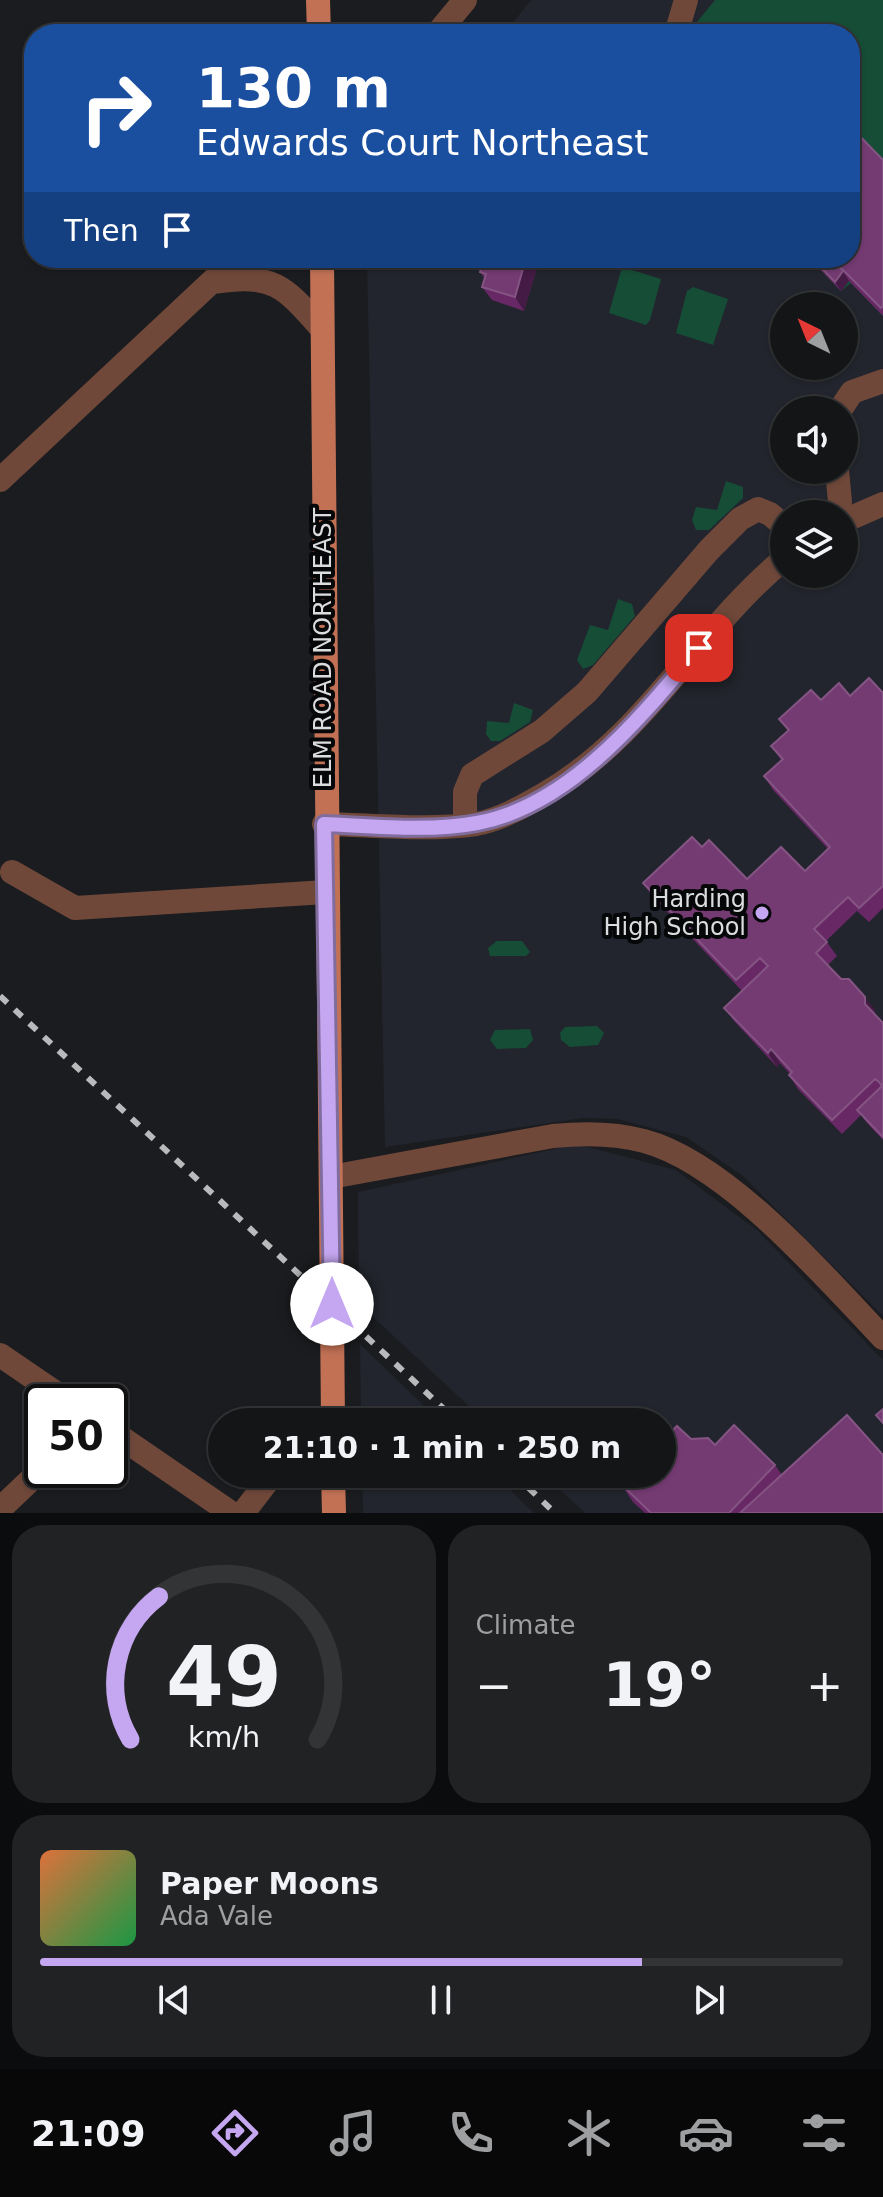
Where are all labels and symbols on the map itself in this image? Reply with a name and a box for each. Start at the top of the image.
north arrow [770,292,858,380]
street label: ELM ROAD NORTHEAST [309,507,337,788]
pin [665,614,733,682]
place label: Harding High School [604,885,746,941]
marker: Harding High School [753,904,771,922]
position arrow [290,1262,374,1346]
speed limit sign: 50 [24,1384,128,1488]

